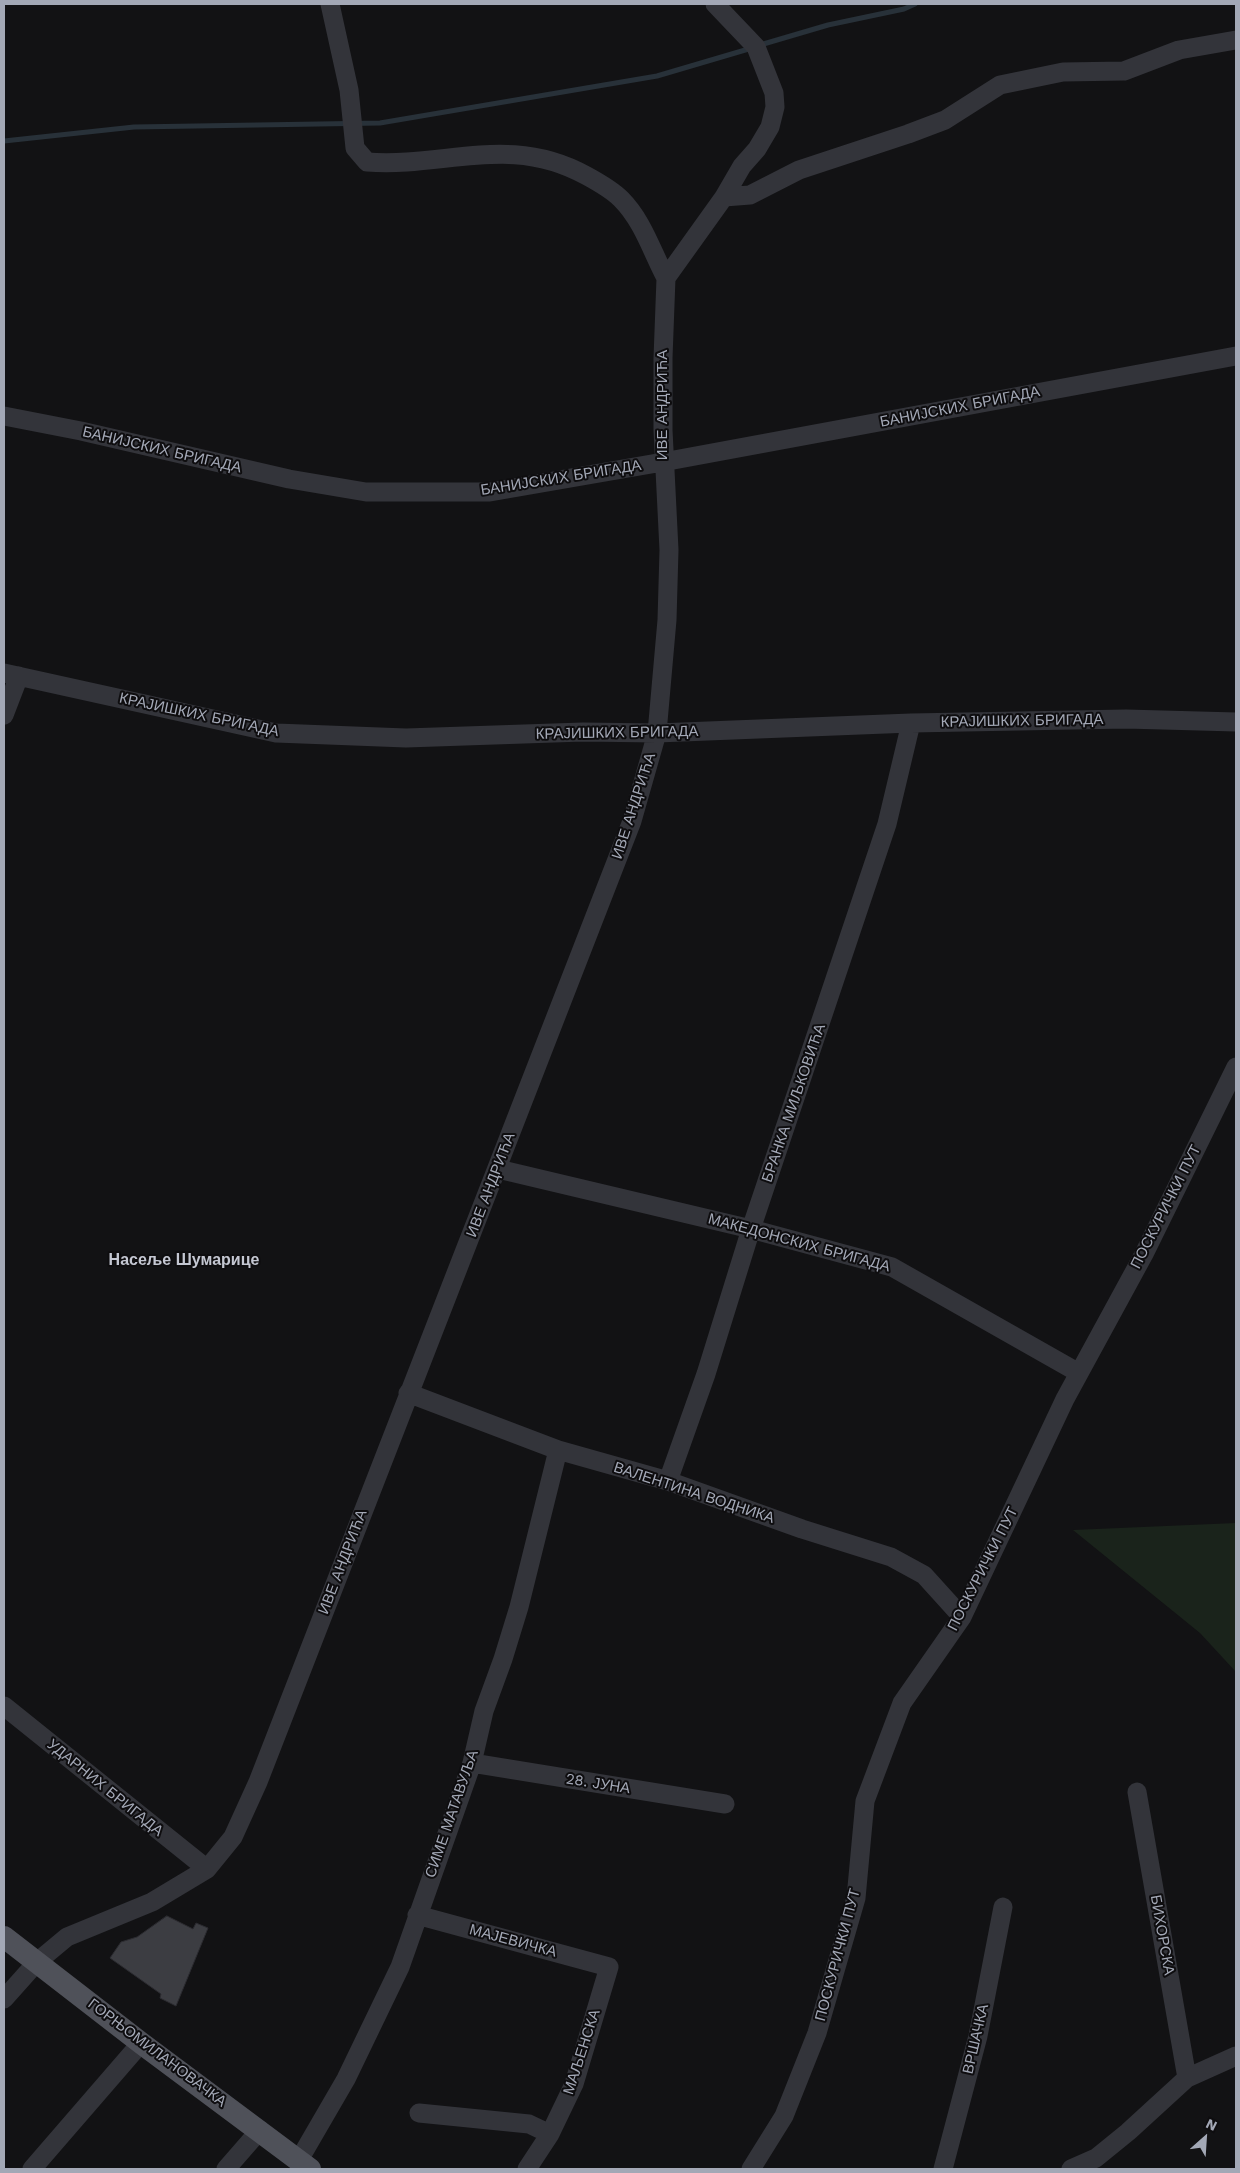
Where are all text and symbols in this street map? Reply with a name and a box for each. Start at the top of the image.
street label: ИВЕ АНДРИЋА [654,350,672,460]
street label: БАНИЈСКИХ БРИГАДА [879,383,1041,431]
street label: БАНИЈСКИХ БРИГАДА [81,423,243,477]
street label: БАНИЈСКИХ БРИГАДА [479,456,643,500]
street label: КРАЈИШКИХ БРИГАДА [117,689,281,741]
street label: КРАЈИШКИХ БРИГАДА [940,711,1104,731]
street label: КРАЈИШКИХ БРИГАДА [535,723,699,743]
street label: ИВЕ АНДРИЋА [608,751,660,861]
street label: БРАНКА МИЉКОВИЋА [758,1021,830,1185]
street label: ИВЕ АНДРИЋА [463,1130,519,1240]
street label: ПОСКУРИЧКИ ПУТ [1127,1142,1205,1272]
street label: МАКЕДОНСКИХ БРИГАДА [706,1210,892,1276]
district label: Насеље Шумарице [109,1250,259,1270]
street label: ВАЛЕНТИНА ВОДНИКА [611,1459,777,1527]
street label: ПОСКУРИЧКИ ПУТ [944,1504,1022,1634]
street label: ИВЕ АНДРИЋА [315,1507,371,1617]
street label: УДАРНИХ БРИГАДА [43,1736,167,1840]
street label: СИМЕ МАТАВУЉА [422,1748,482,1880]
street label: 28. ЈУНА [565,1770,631,1798]
street label: ПОСКУРИЧКИ ПУТ [812,1887,864,2023]
street label: БИХОРСКА [1146,1893,1178,1977]
street label: МАЈЕВИЧКА [467,1921,559,1961]
street label: ГОРЊОМИЛАНОВАЧКА [84,1995,230,2111]
street label: ВРШАЧКА [959,2002,993,2076]
street label: МАЉЕНСКА [560,2007,604,2097]
north arrow [1180,2113,1230,2163]
text: N [1203,2115,1220,2134]

